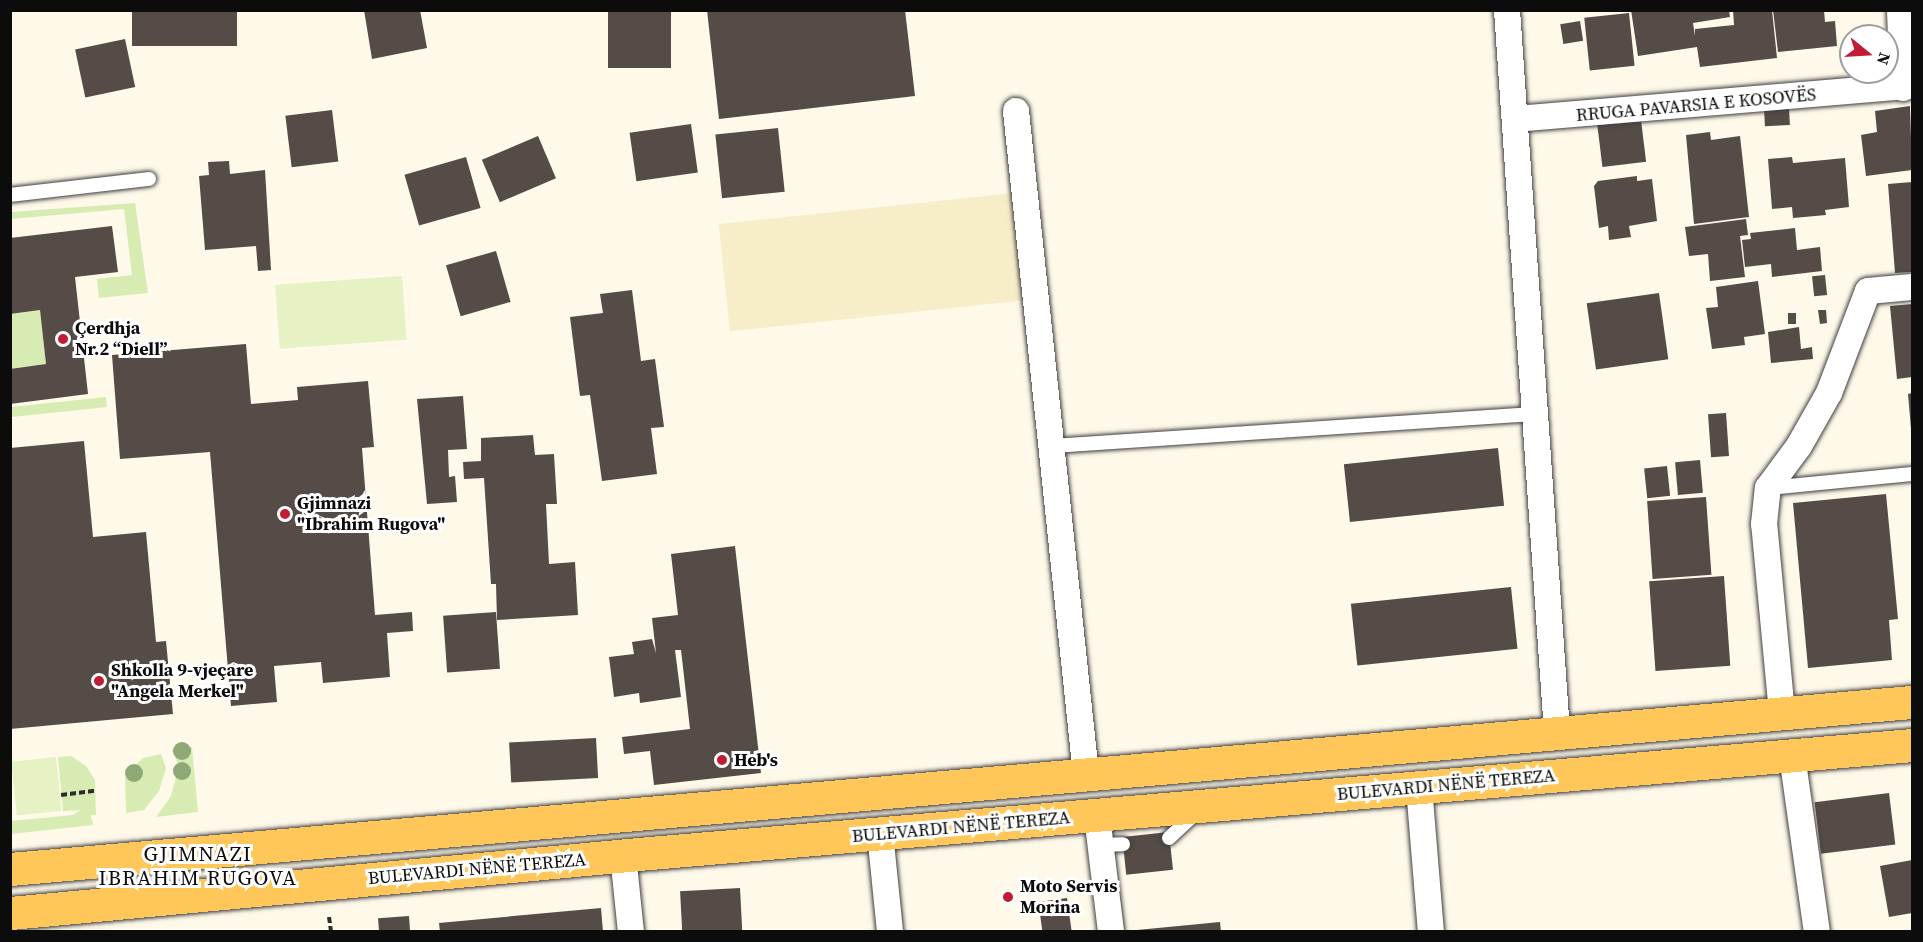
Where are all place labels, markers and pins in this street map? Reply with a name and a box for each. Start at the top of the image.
place label: Çerdhja Nr.2 “Diell” [75,318,167,360]
marker: Çerdhja Nr.2 “Diell” [56,332,70,346]
place label: Gjimnazi "Ibrahim Rugova" [297,493,445,536]
marker: Gjimnazi "Ibrahim Rugova" [278,507,292,521]
place label: Shkolla 9-vjeçare "Angela Merkel" [111,660,253,702]
marker: Shkolla 9-vjeçare "Angela Merkel" [92,674,106,688]
place label: Heb's [734,749,778,771]
marker: Heb's [715,753,729,767]
place label: Moto Servis Morina [1020,876,1117,918]
marker: Moto Servis Morina [1001,890,1015,904]

